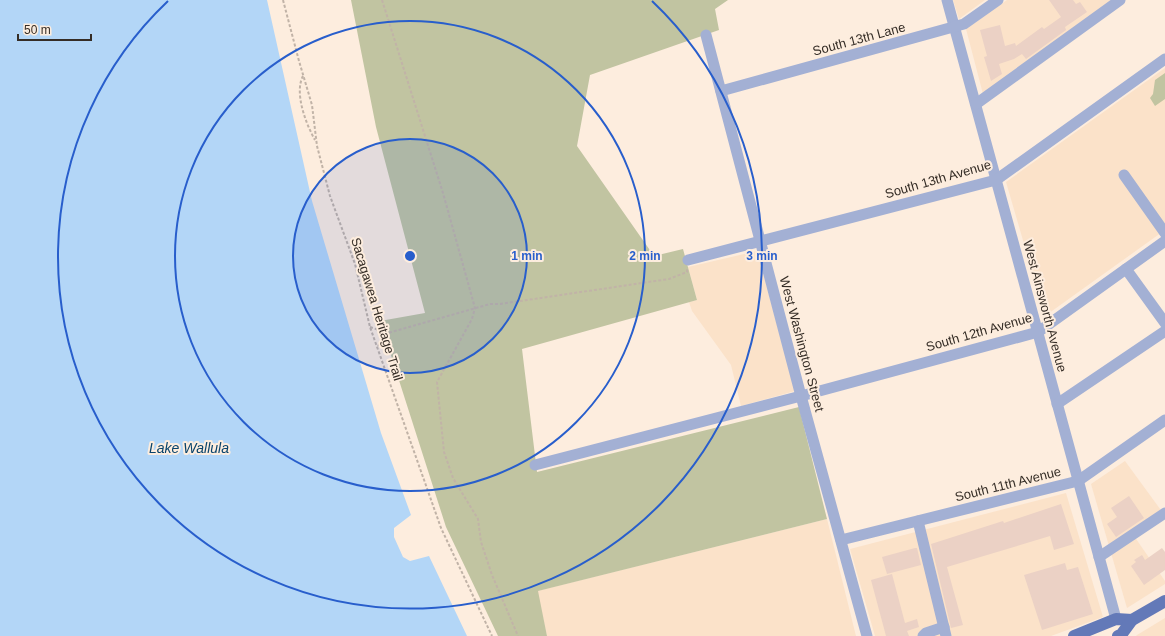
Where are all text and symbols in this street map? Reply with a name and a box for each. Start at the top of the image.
scale bar [18,16,91,42]
street label: South 13th Lane [811,19,907,59]
text: 50 m [24,23,51,37]
street label: South 13th Avenue [883,157,993,201]
street label: Sacagawea Heritage Trail [348,236,406,382]
street label: West Ainsworth Avenue [1020,238,1070,374]
centre of rings [403,249,417,263]
text: 1 min [511,249,543,263]
text: 2 min [629,249,661,263]
text: 3 min [746,249,778,263]
street label: West Washington Street [777,275,827,414]
street label: South 12th Avenue [924,310,1034,354]
water label: Lake Wallula [149,440,229,456]
street label: South 11th Avenue [953,464,1063,504]

